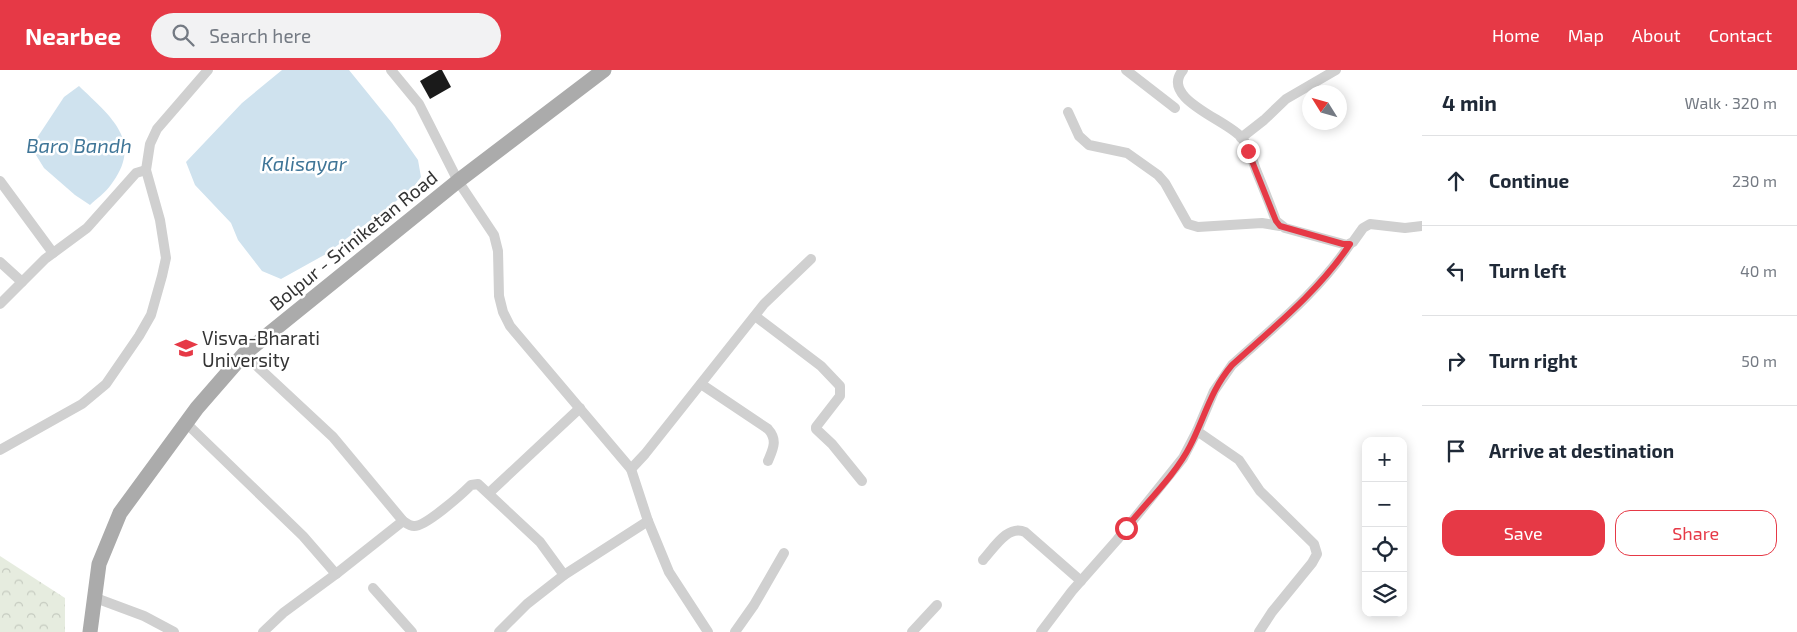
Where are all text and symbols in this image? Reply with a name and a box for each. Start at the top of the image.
search box [151,13,501,58]
text: Nearbee [25,21,121,50]
icon: search [169,21,197,49]
text: Search here [209,24,311,47]
text: Home [1492,24,1540,46]
text: Map [1568,24,1604,46]
text: About [1632,24,1681,46]
text: Contact [1709,24,1772,46]
north arrow [1302,85,1347,130]
text: 4 min [1442,90,1497,115]
text: Walk · 320 m [1684,93,1777,112]
water label: Baro Bandh [26,133,132,157]
route end [1237,140,1260,163]
water label: Kalisayar [261,151,348,176]
street label: Bolpur - Sriniketan Road [264,165,442,315]
icon: ahead [1442,167,1470,195]
text: Continue [1489,169,1569,192]
text: 230 m [1732,171,1777,190]
icon: left [1442,257,1470,285]
text: Turn left [1489,259,1566,282]
text: 40 m [1740,261,1777,280]
place label: Visva-Bharati University [202,326,320,371]
school or university icon: Visva-Bharati University [173,335,199,361]
icon: right [1442,347,1470,375]
text: Turn right [1489,349,1577,372]
text: 50 m [1741,351,1777,370]
map controls [1362,437,1407,617]
button: + [1362,437,1407,482]
icon: arrive [1442,437,1470,465]
text: Arrive at destination [1489,439,1674,462]
button: − [1362,482,1407,527]
button: Save [1442,510,1605,556]
button: Share [1615,510,1777,556]
route start [1115,517,1138,540]
button: locate [1362,527,1407,572]
button: layers [1362,572,1407,617]

